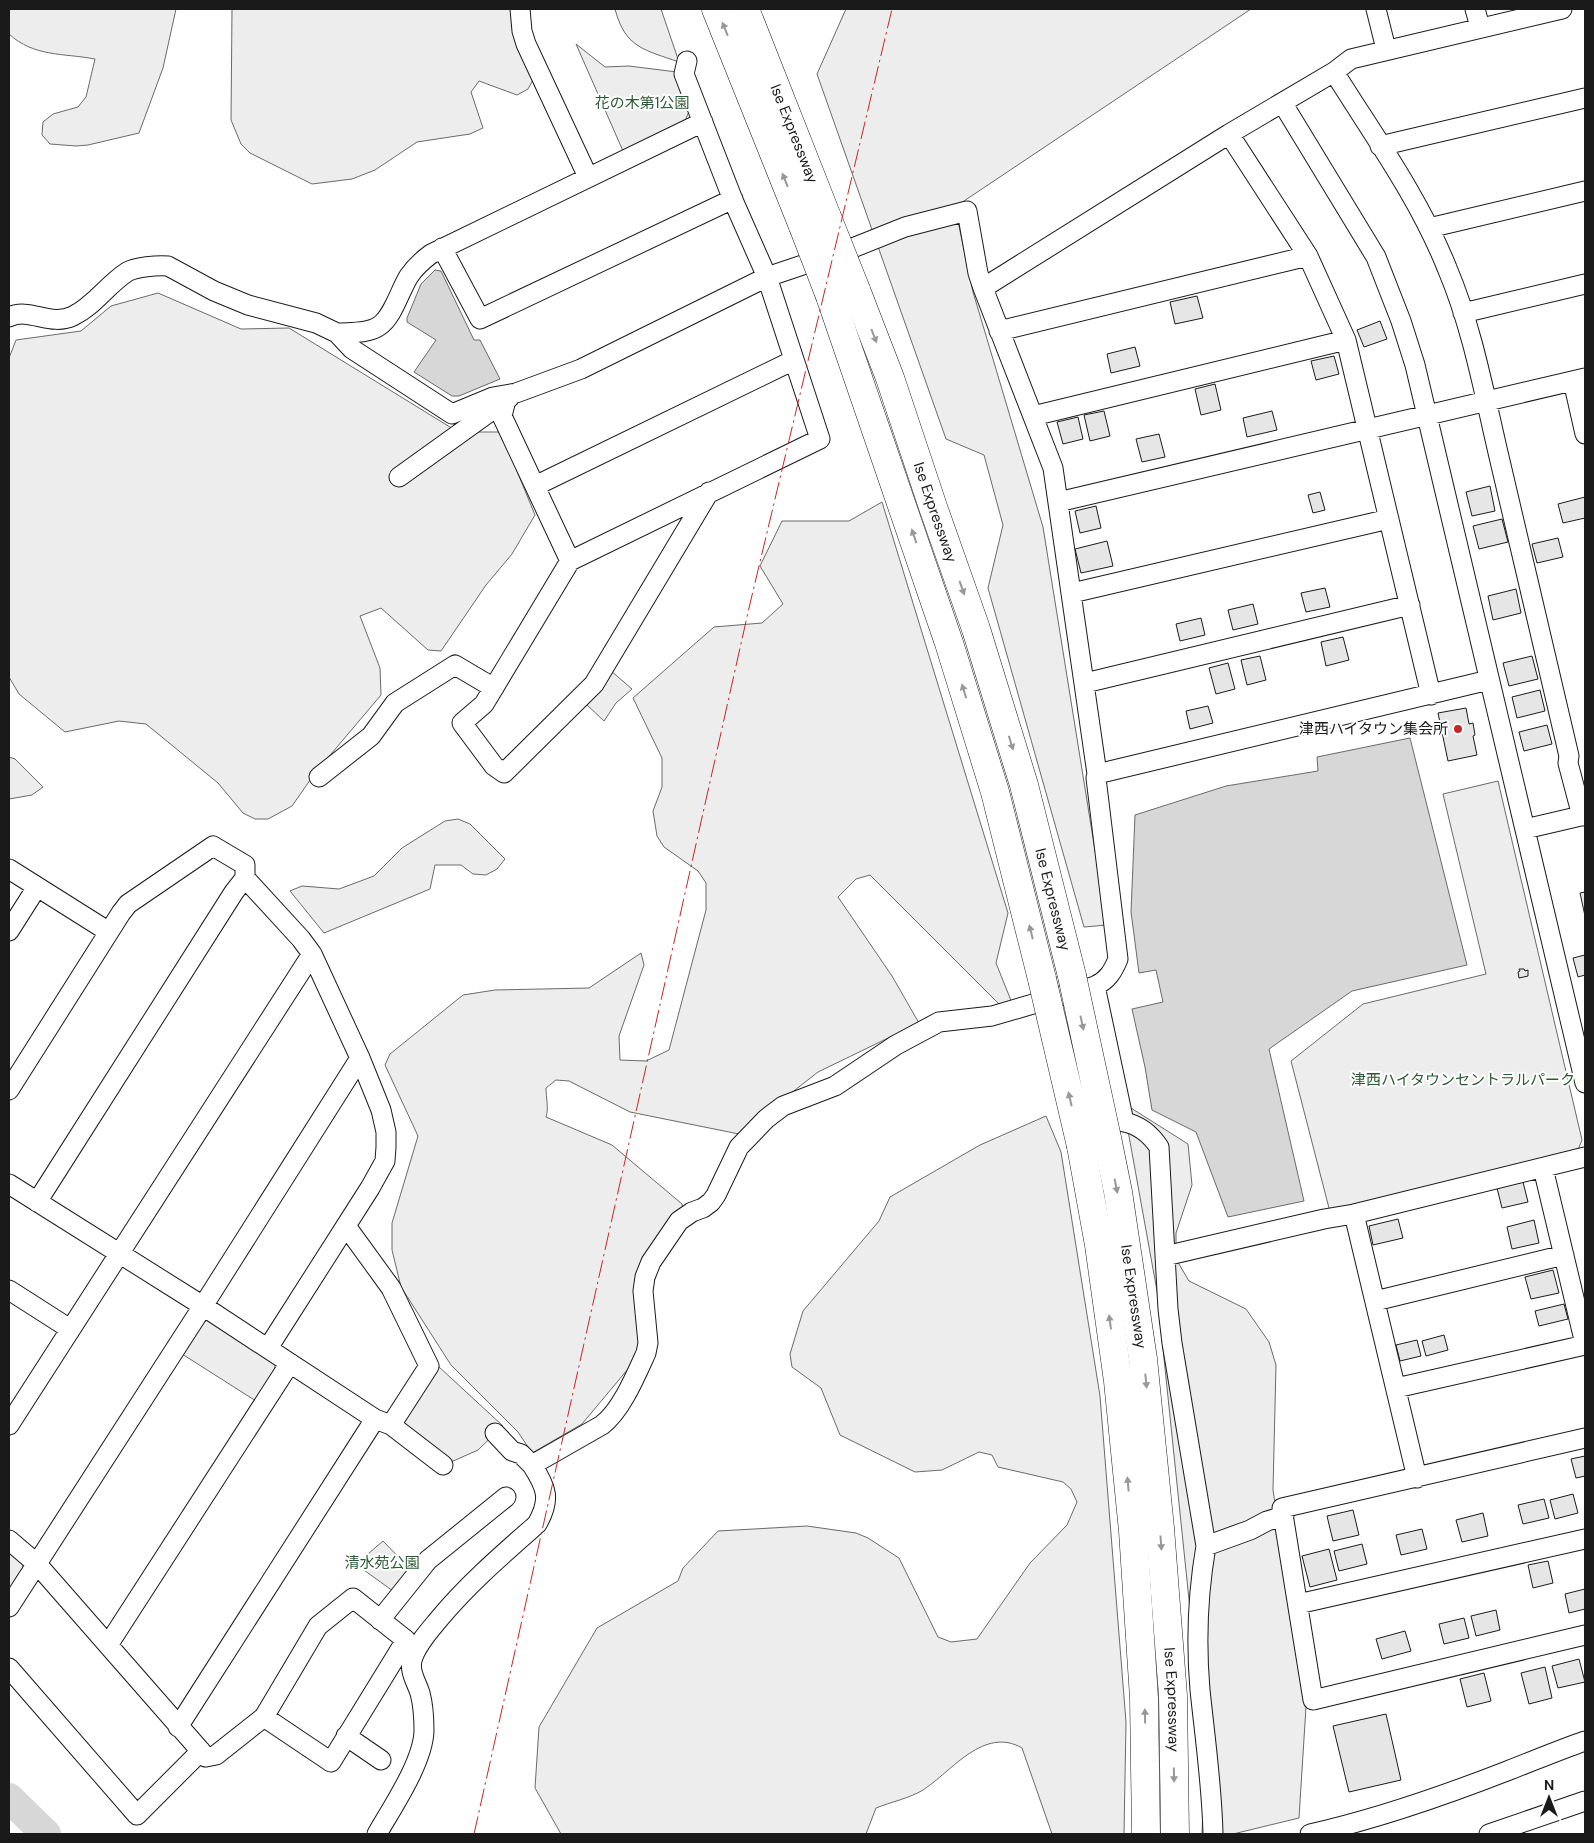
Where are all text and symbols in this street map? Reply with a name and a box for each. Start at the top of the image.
one-way arrow [720,22,728,37]
street label: Ise Expressway [766,81,823,187]
park label: 花の木第1公園 [595,93,689,113]
one-way arrow [781,173,788,188]
one-way arrow [870,328,878,343]
street label: Ise Expressway [909,459,962,566]
one-way arrow [909,529,917,544]
one-way arrow [958,581,966,596]
one-way arrow [960,683,968,698]
place label: 津西ハイタウン集会所 [1299,719,1448,739]
marker: 津西ハイタウン集会所 [1452,723,1464,735]
one-way arrow [1008,735,1016,750]
street label: Ise Expressway [1030,846,1075,954]
one-way arrow [1027,924,1035,939]
one-way arrow [1078,1016,1086,1031]
park label: 津西ハイタウンセントラルパーク [1351,1070,1575,1090]
one-way arrow [1066,1091,1074,1106]
one-way arrow [1113,1178,1121,1194]
street label: Ise Expressway [1116,1243,1151,1351]
one-way arrow [1106,1314,1114,1330]
one-way arrow [1142,1373,1150,1389]
one-way arrow [1124,1475,1132,1491]
one-way arrow [1158,1535,1166,1551]
park label: 清水苑公園 [344,1553,420,1573]
street label: Ise Expressway [1159,1647,1184,1753]
one-way arrow [1141,1707,1149,1723]
one-way arrow [1170,1767,1178,1783]
north arrow [1524,1773,1574,1823]
text: N [1544,1776,1554,1794]

